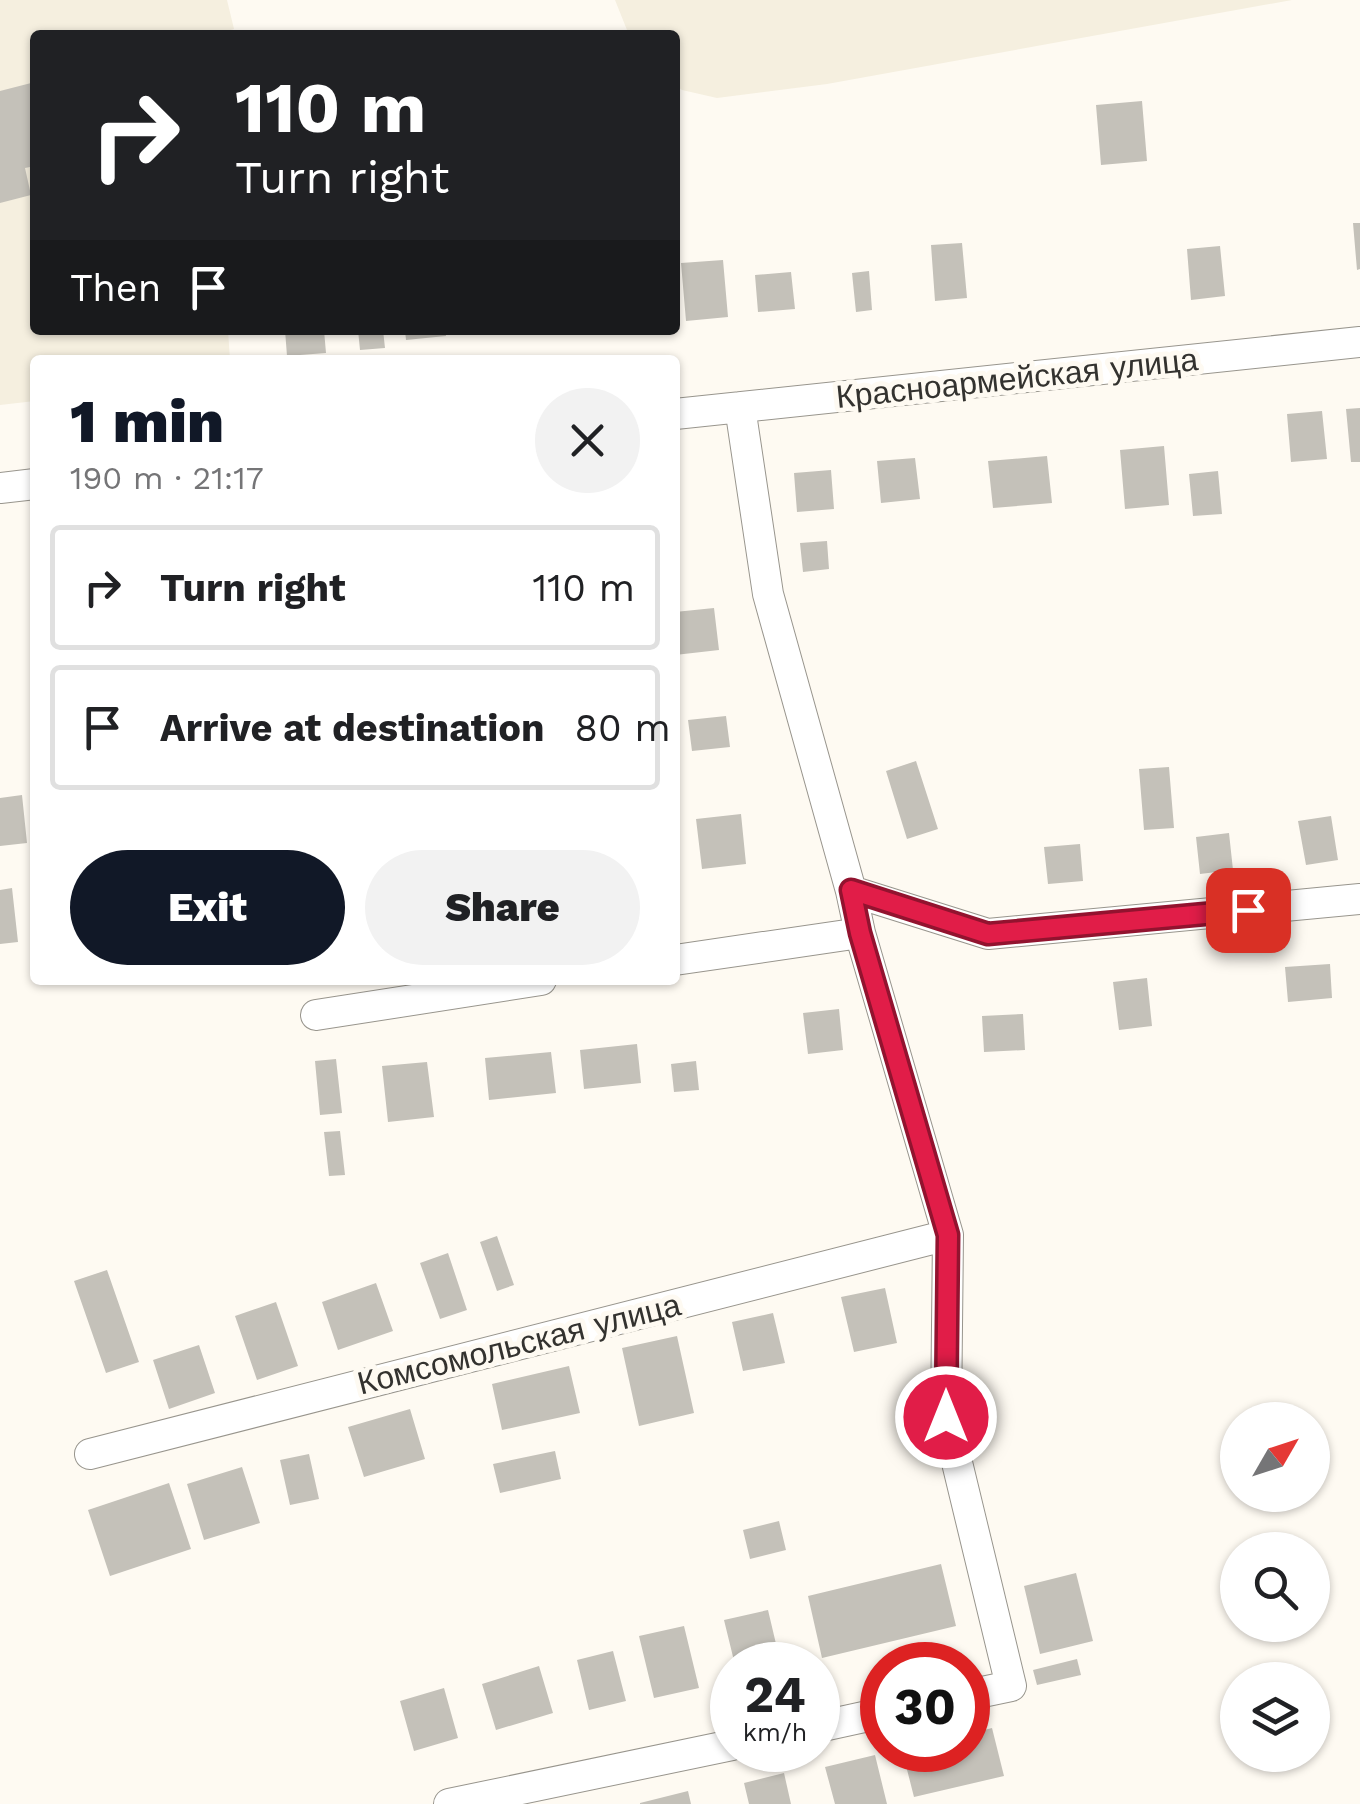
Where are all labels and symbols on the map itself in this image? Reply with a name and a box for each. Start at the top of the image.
street label: Красноармейская улица [834,340,1200,416]
pin [1206,868,1291,953]
street label: Комсомольская улица [353,1285,685,1403]
position arrow [894,1365,998,1469]
north arrow [1220,1402,1330,1512]
speed limit sign: 30 [860,1642,990,1772]

